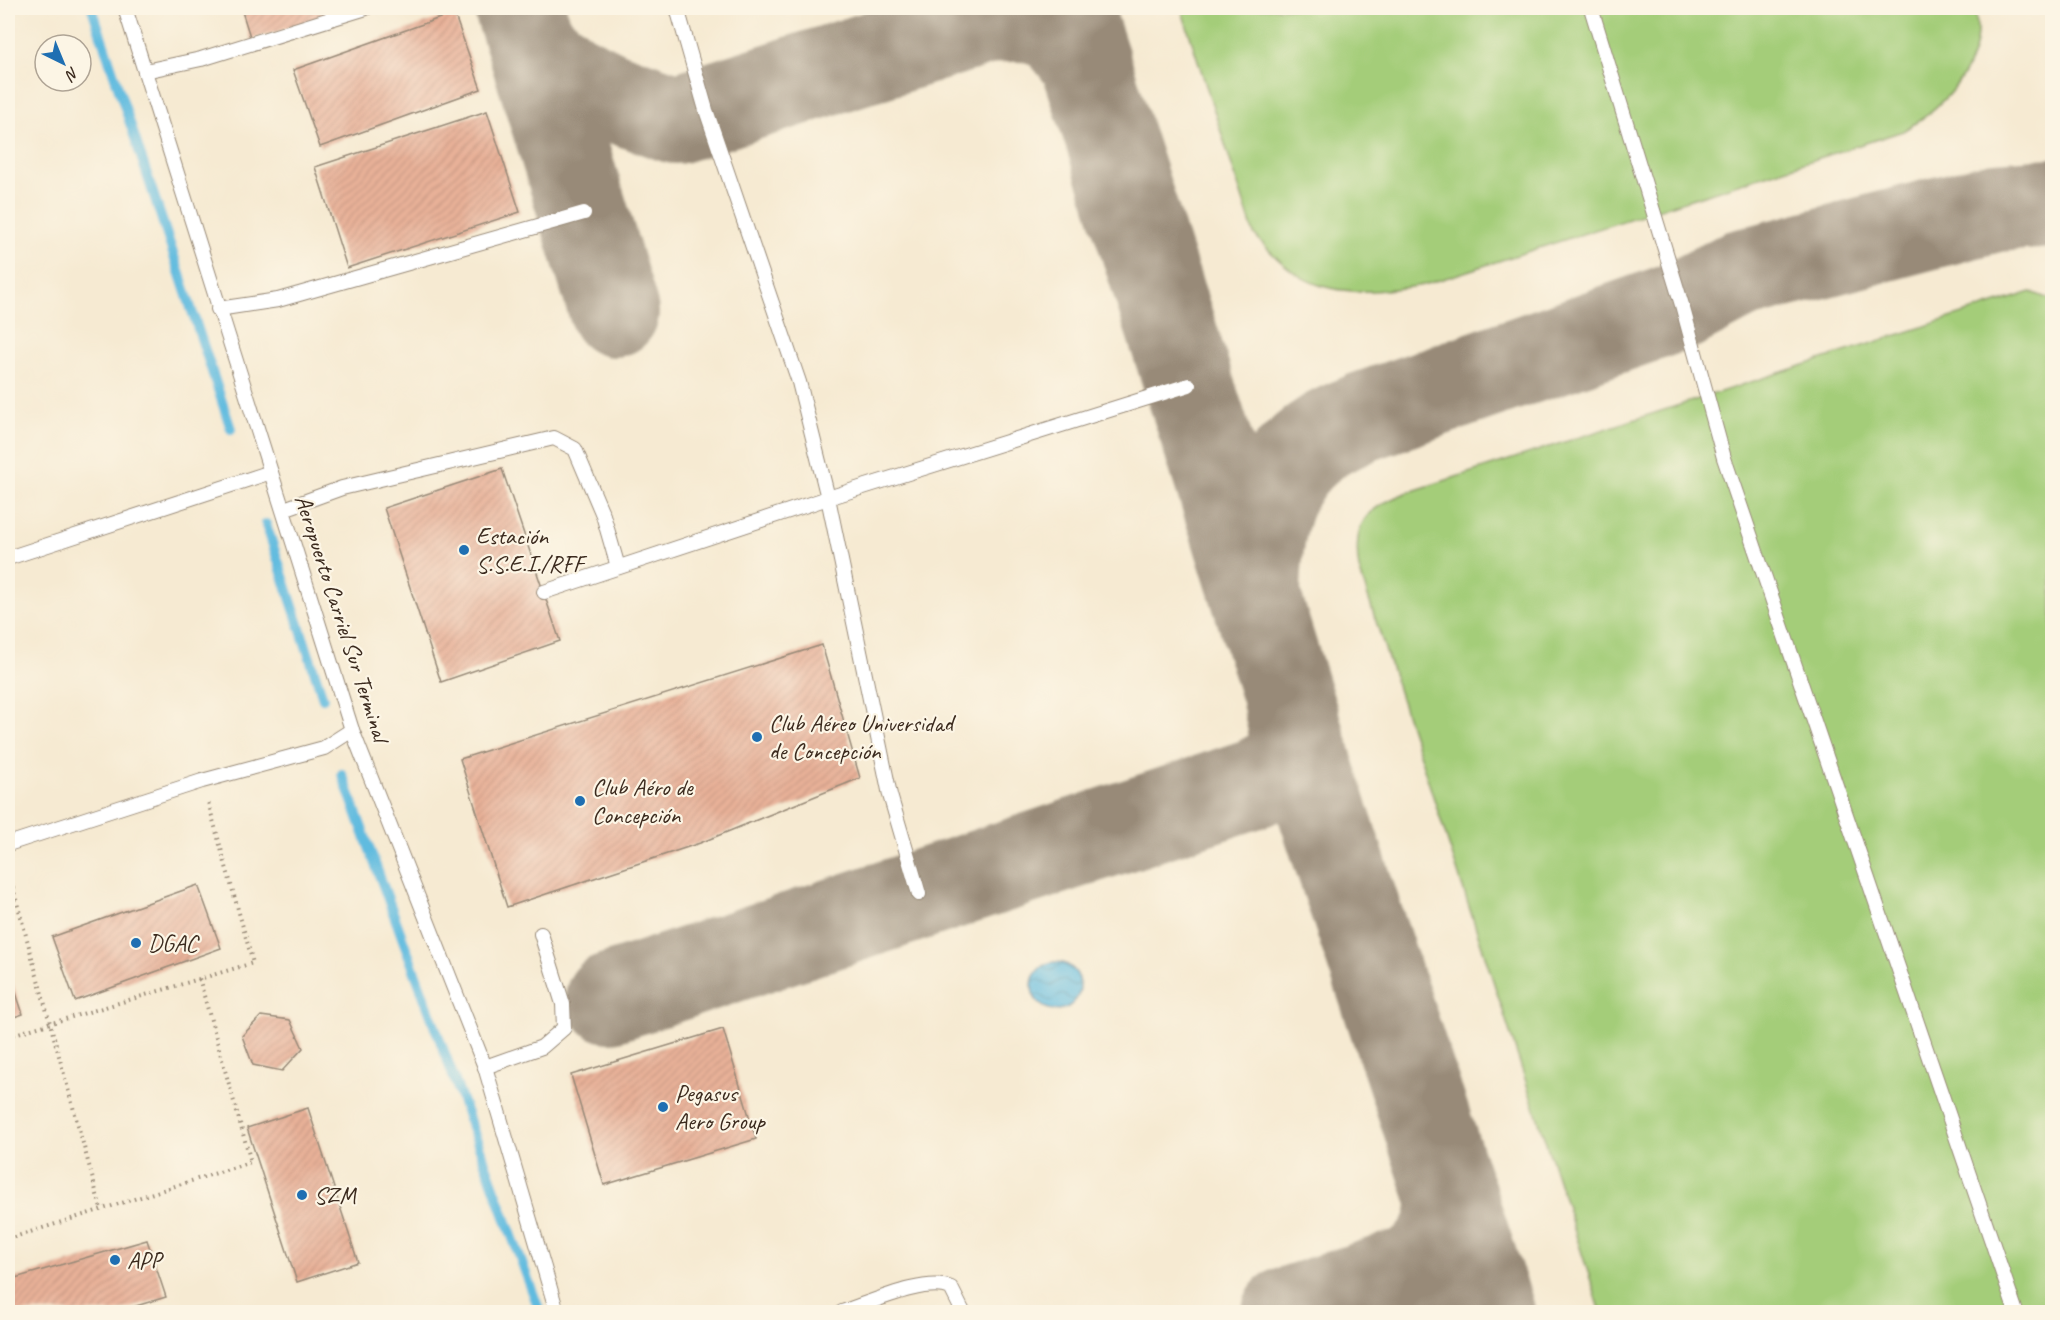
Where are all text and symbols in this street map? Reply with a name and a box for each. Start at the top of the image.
north arrow [33,33,93,93]
text: N [60,63,83,86]
street label: Aeropuerto Carriel Sur Terminal [288,491,397,749]
place label: Estación S.S.E.I./RFF [476,521,588,579]
marker: Estación S.S.E.I./RFF [457,543,471,557]
place label: Club Aéreo Universidad de Concepción [769,708,956,766]
marker: Club Aéreo Universidad de Concepción [750,730,764,744]
place label: Club Aéro de Concepción [592,772,695,830]
marker: Club Aéro de Concepción [573,794,587,808]
place label: DGAC [148,928,200,958]
marker: DGAC [129,936,143,950]
place label: Pegasus Aero Group [675,1078,766,1136]
marker: Pegasus Aero Group [656,1100,670,1114]
place label: SZM [314,1180,358,1210]
marker: SZM [295,1188,309,1202]
place label: APP [127,1245,164,1275]
marker: APP [108,1253,122,1267]

